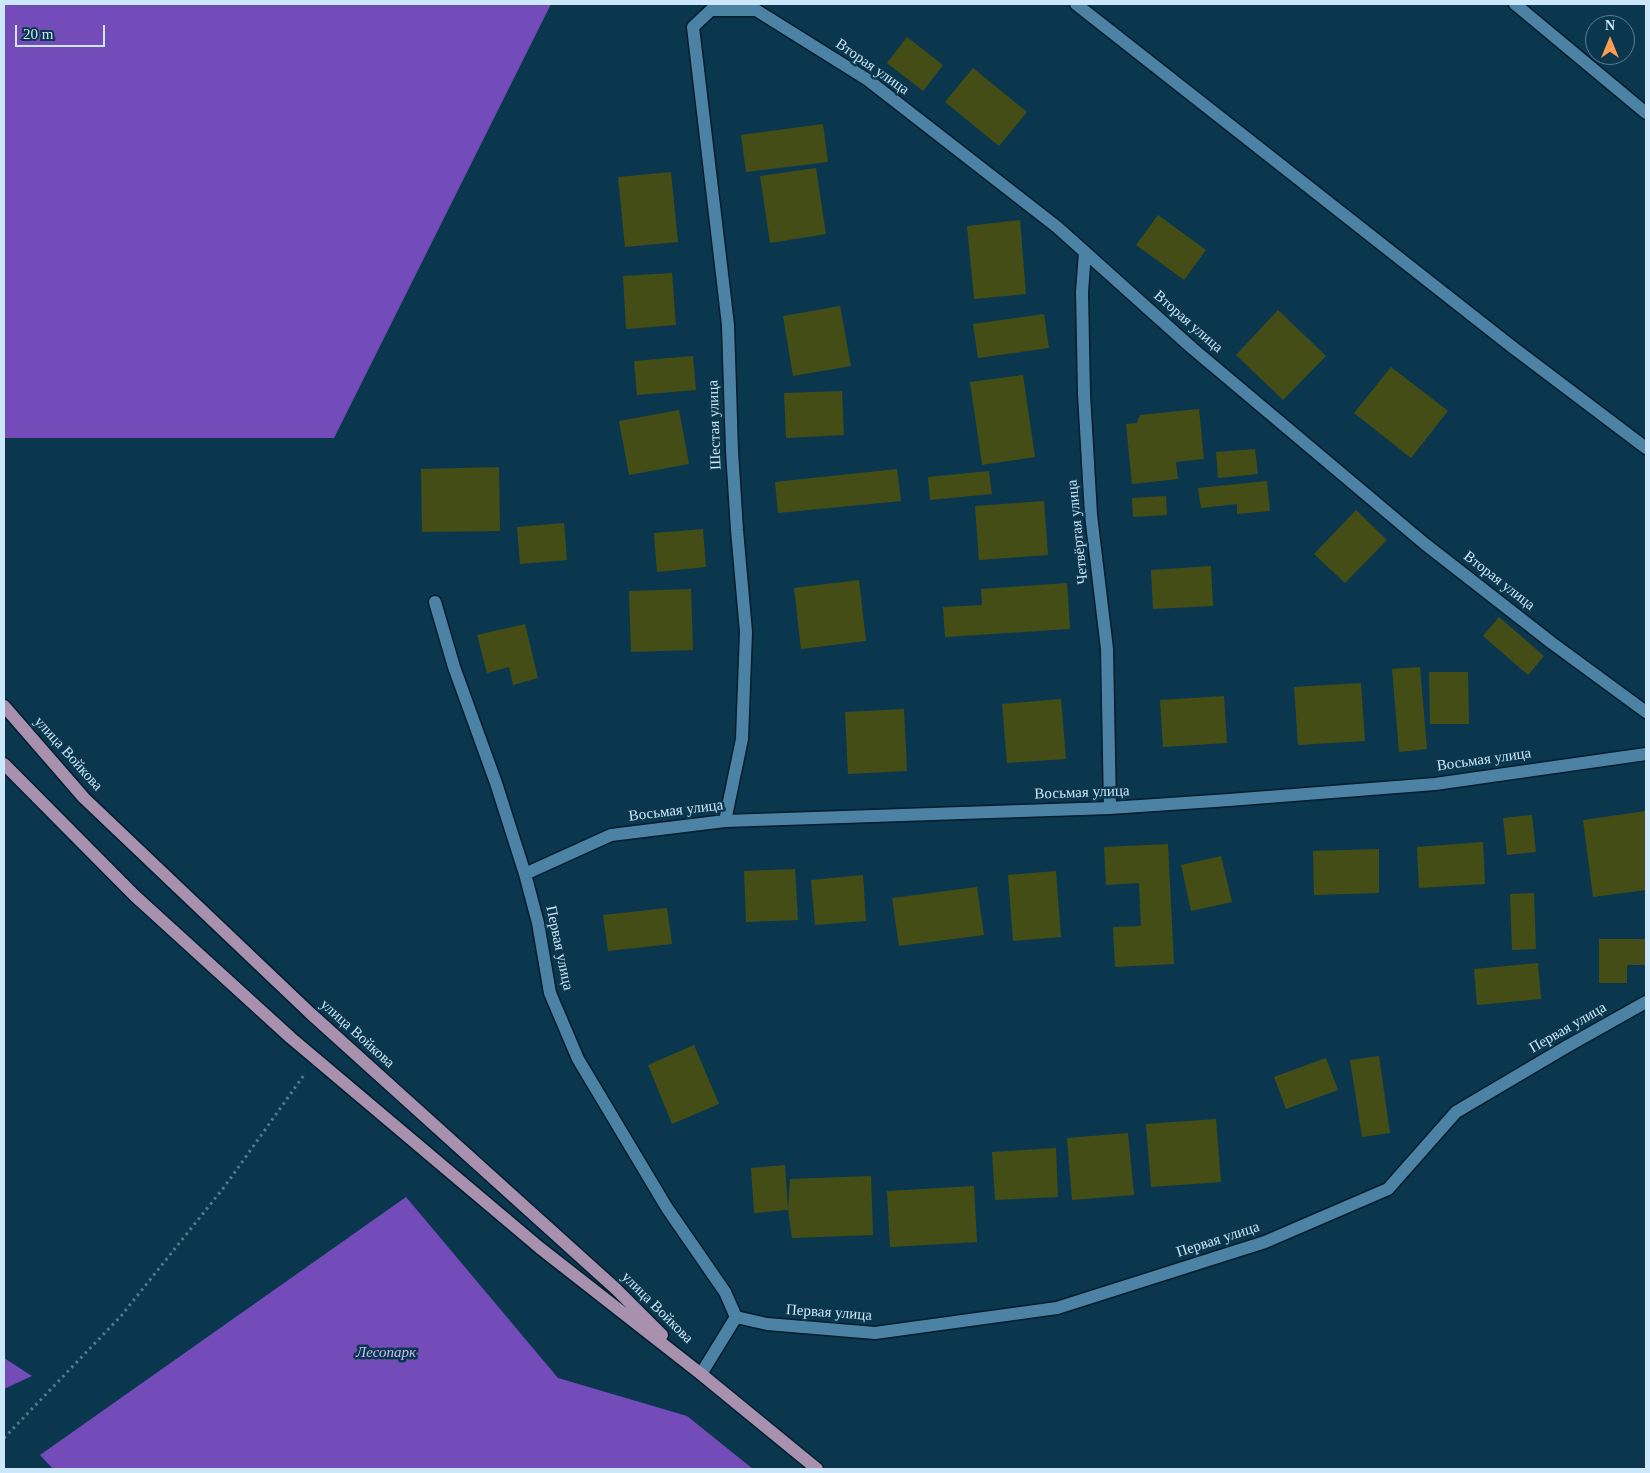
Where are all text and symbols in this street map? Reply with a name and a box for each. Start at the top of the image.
scale bar [18,15,108,47]
north arrow [1585,15,1635,65]
text: N [1605,18,1615,33]
text: 20 m [23,26,53,42]
street label: Вторая улица [832,35,912,99]
street label: Вторая улица [1150,287,1226,357]
street label: Шестая улица [704,380,726,470]
street label: Четвёртая улица [1064,479,1092,585]
street label: Вторая улица [1460,548,1538,614]
street label: улица Войкова [30,713,106,795]
street label: Восьмая улица [1436,744,1532,776]
street label: Восьмая улица [1034,782,1130,804]
street label: Восьмая улица [628,796,724,826]
street label: Первая улица [541,904,577,992]
street label: улица Войкова [316,996,398,1072]
street label: Первая улица [1526,999,1610,1057]
street label: Первая улица [1174,1218,1262,1262]
street label: улица Войкова [617,1268,697,1348]
street label: Первая улица [785,1301,873,1325]
park label: Лесопарк [356,1344,416,1362]

